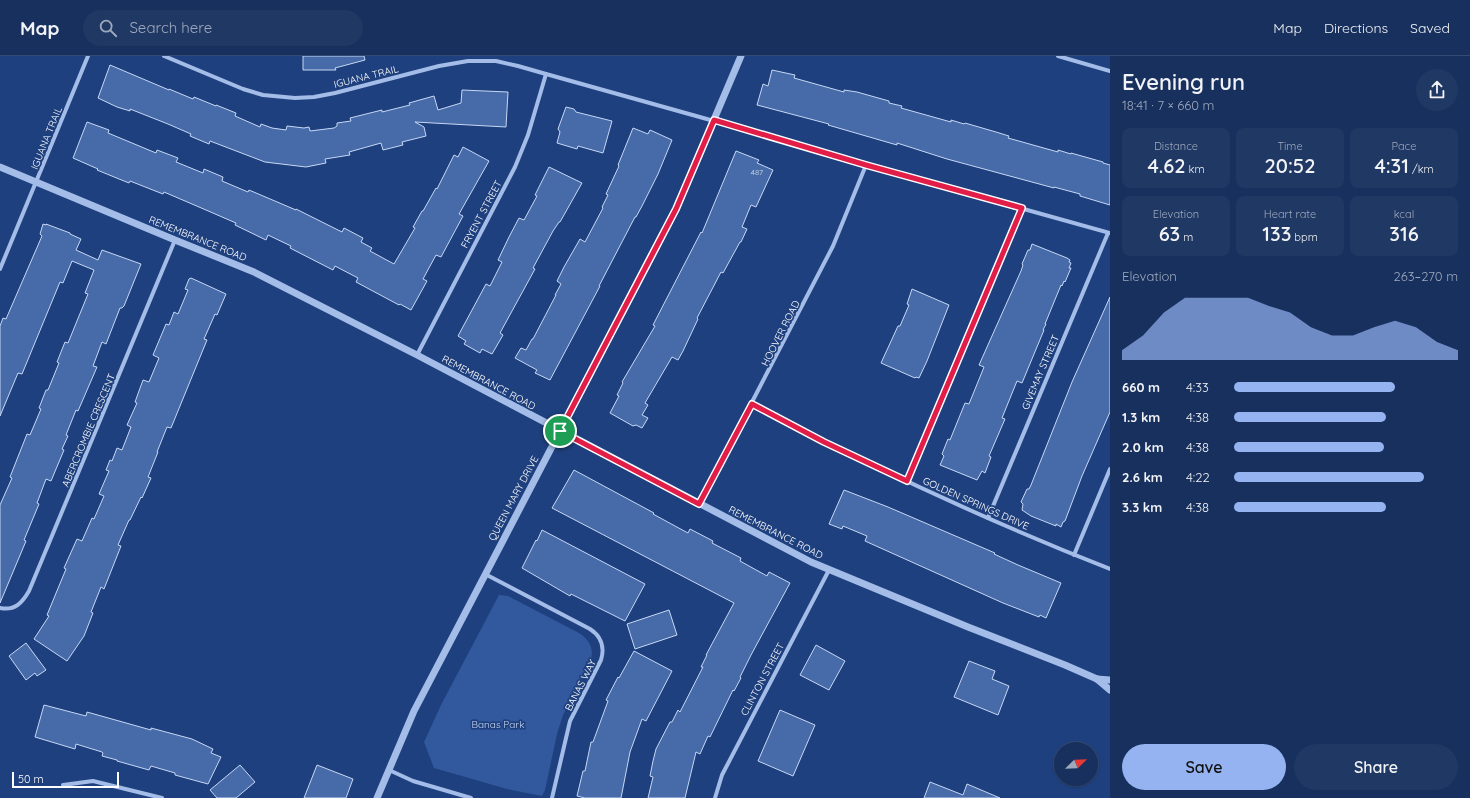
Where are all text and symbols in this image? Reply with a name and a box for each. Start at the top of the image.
search box [83,10,363,46]
text: Map [20,16,59,40]
icon: search [97,17,119,39]
text: Search here [129,18,212,37]
text: Map [1273,19,1302,37]
text: Directions [1324,19,1388,37]
text: Saved [1410,19,1450,37]
street label: IGUANA TRAIL [332,62,401,91]
text: Evening run [1122,68,1245,96]
button: share [1416,69,1458,111]
text: 18:41 · 7 × 660 m [1122,97,1214,113]
street label: IGUANA TRAIL [28,104,65,171]
text: Distance [1154,139,1198,153]
text: Time [1277,139,1303,153]
text: Pace [1391,139,1417,153]
text: 4.62 [1147,153,1186,178]
text: 20:52 [1265,153,1315,178]
text: 4:31 [1374,153,1409,178]
text: km [1186,162,1205,176]
text: /km [1409,162,1434,176]
house number: 487 [751,167,763,177]
street label: FRYENT STREET [458,178,505,251]
text: Elevation [1153,207,1199,221]
text: Heart rate [1264,207,1316,221]
text: kcal [1394,207,1414,221]
street label: REMEMBRANCE ROAD [147,213,249,264]
text: 63 [1159,221,1180,246]
text: 133 [1262,221,1291,246]
text: 316 [1389,221,1419,246]
text: m [1180,230,1193,244]
text: bpm [1291,230,1318,244]
text: Elevation [1122,268,1177,284]
text: 263–270 m [1394,268,1458,284]
street label: HOOVER ROAD [758,298,803,368]
street label: GIVEMAY STREET [1019,333,1062,412]
street label: REMEMBRANCE ROAD [440,352,538,413]
street label: ABERCROMBIE CRESCENT [59,372,118,489]
text: 660 m [1122,379,1160,395]
text: 4:33 [1186,379,1209,395]
text: 1.3 km [1122,409,1160,425]
text: 4:38 [1186,409,1209,425]
pin [543,414,577,448]
icon: arrive [549,420,571,442]
text: 2.0 km [1122,439,1164,455]
text: 4:38 [1186,439,1209,455]
street label: QUEEN MARY DRIVE [486,453,542,543]
text: 2.6 km [1122,469,1163,485]
text: 4:22 [1186,469,1210,485]
street label: GOLDEN SPRINGS DRIVE [921,474,1031,533]
text: 3.3 km [1122,499,1162,515]
text: 4:38 [1186,499,1209,515]
street label: REMEMBRANCE ROAD [726,503,825,562]
street label: CLINTON STREET [738,640,787,718]
street label: BANAS WAY [562,657,599,713]
park label: Banas Park [472,718,525,731]
north arrow [1054,742,1098,786]
map controls [1054,742,1098,786]
button: Save [1122,744,1286,790]
button: Share [1294,744,1458,790]
scale bar [12,770,119,789]
text: 50 m [18,772,44,786]

